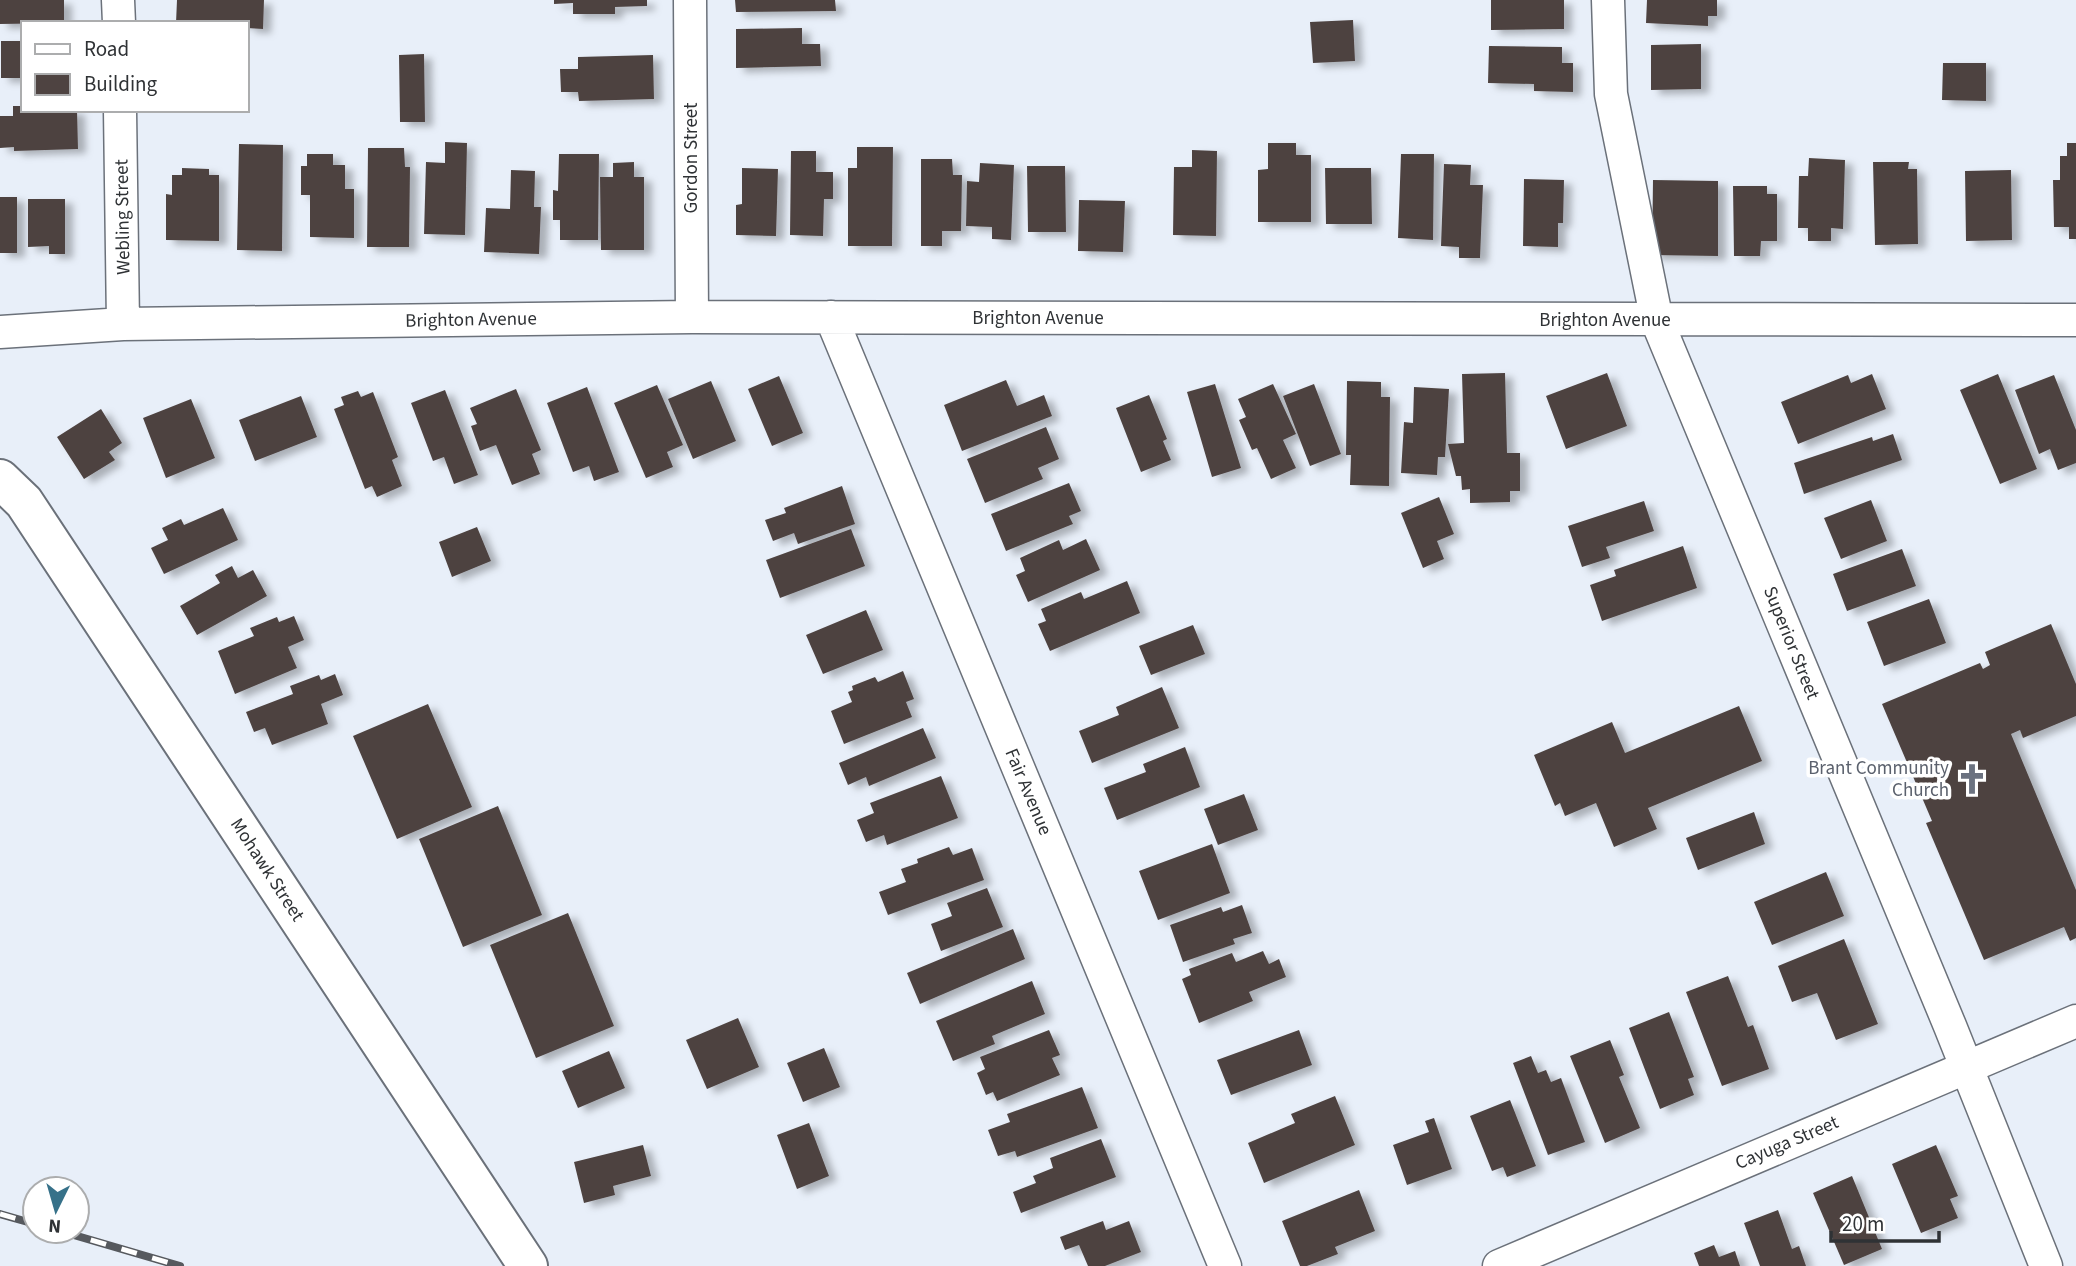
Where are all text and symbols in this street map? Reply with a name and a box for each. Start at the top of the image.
legend [21,21,248,112]
text: Road [84,34,129,64]
text: Building [84,69,158,99]
street label: Gordon Street [678,102,705,214]
street label: Webling Street [108,158,138,275]
street label: Brighton Avenue [405,305,537,335]
street label: Brighton Avenue [972,305,1104,332]
street label: Brighton Avenue [1539,307,1671,334]
street label: Superior Street [1756,582,1826,704]
street label: Fair Avenue [998,744,1058,840]
place label: Brant Community Church [1808,755,1949,804]
church icon: Brant Community Church [1955,762,1989,796]
street label: Mohawk Street [223,813,311,928]
street label: Cayuga Street [1731,1109,1843,1177]
north arrow [21,1175,91,1245]
scale bar [1831,1200,1940,1244]
text: 20 m [1842,1209,1884,1239]
text: N [47,1211,62,1239]

